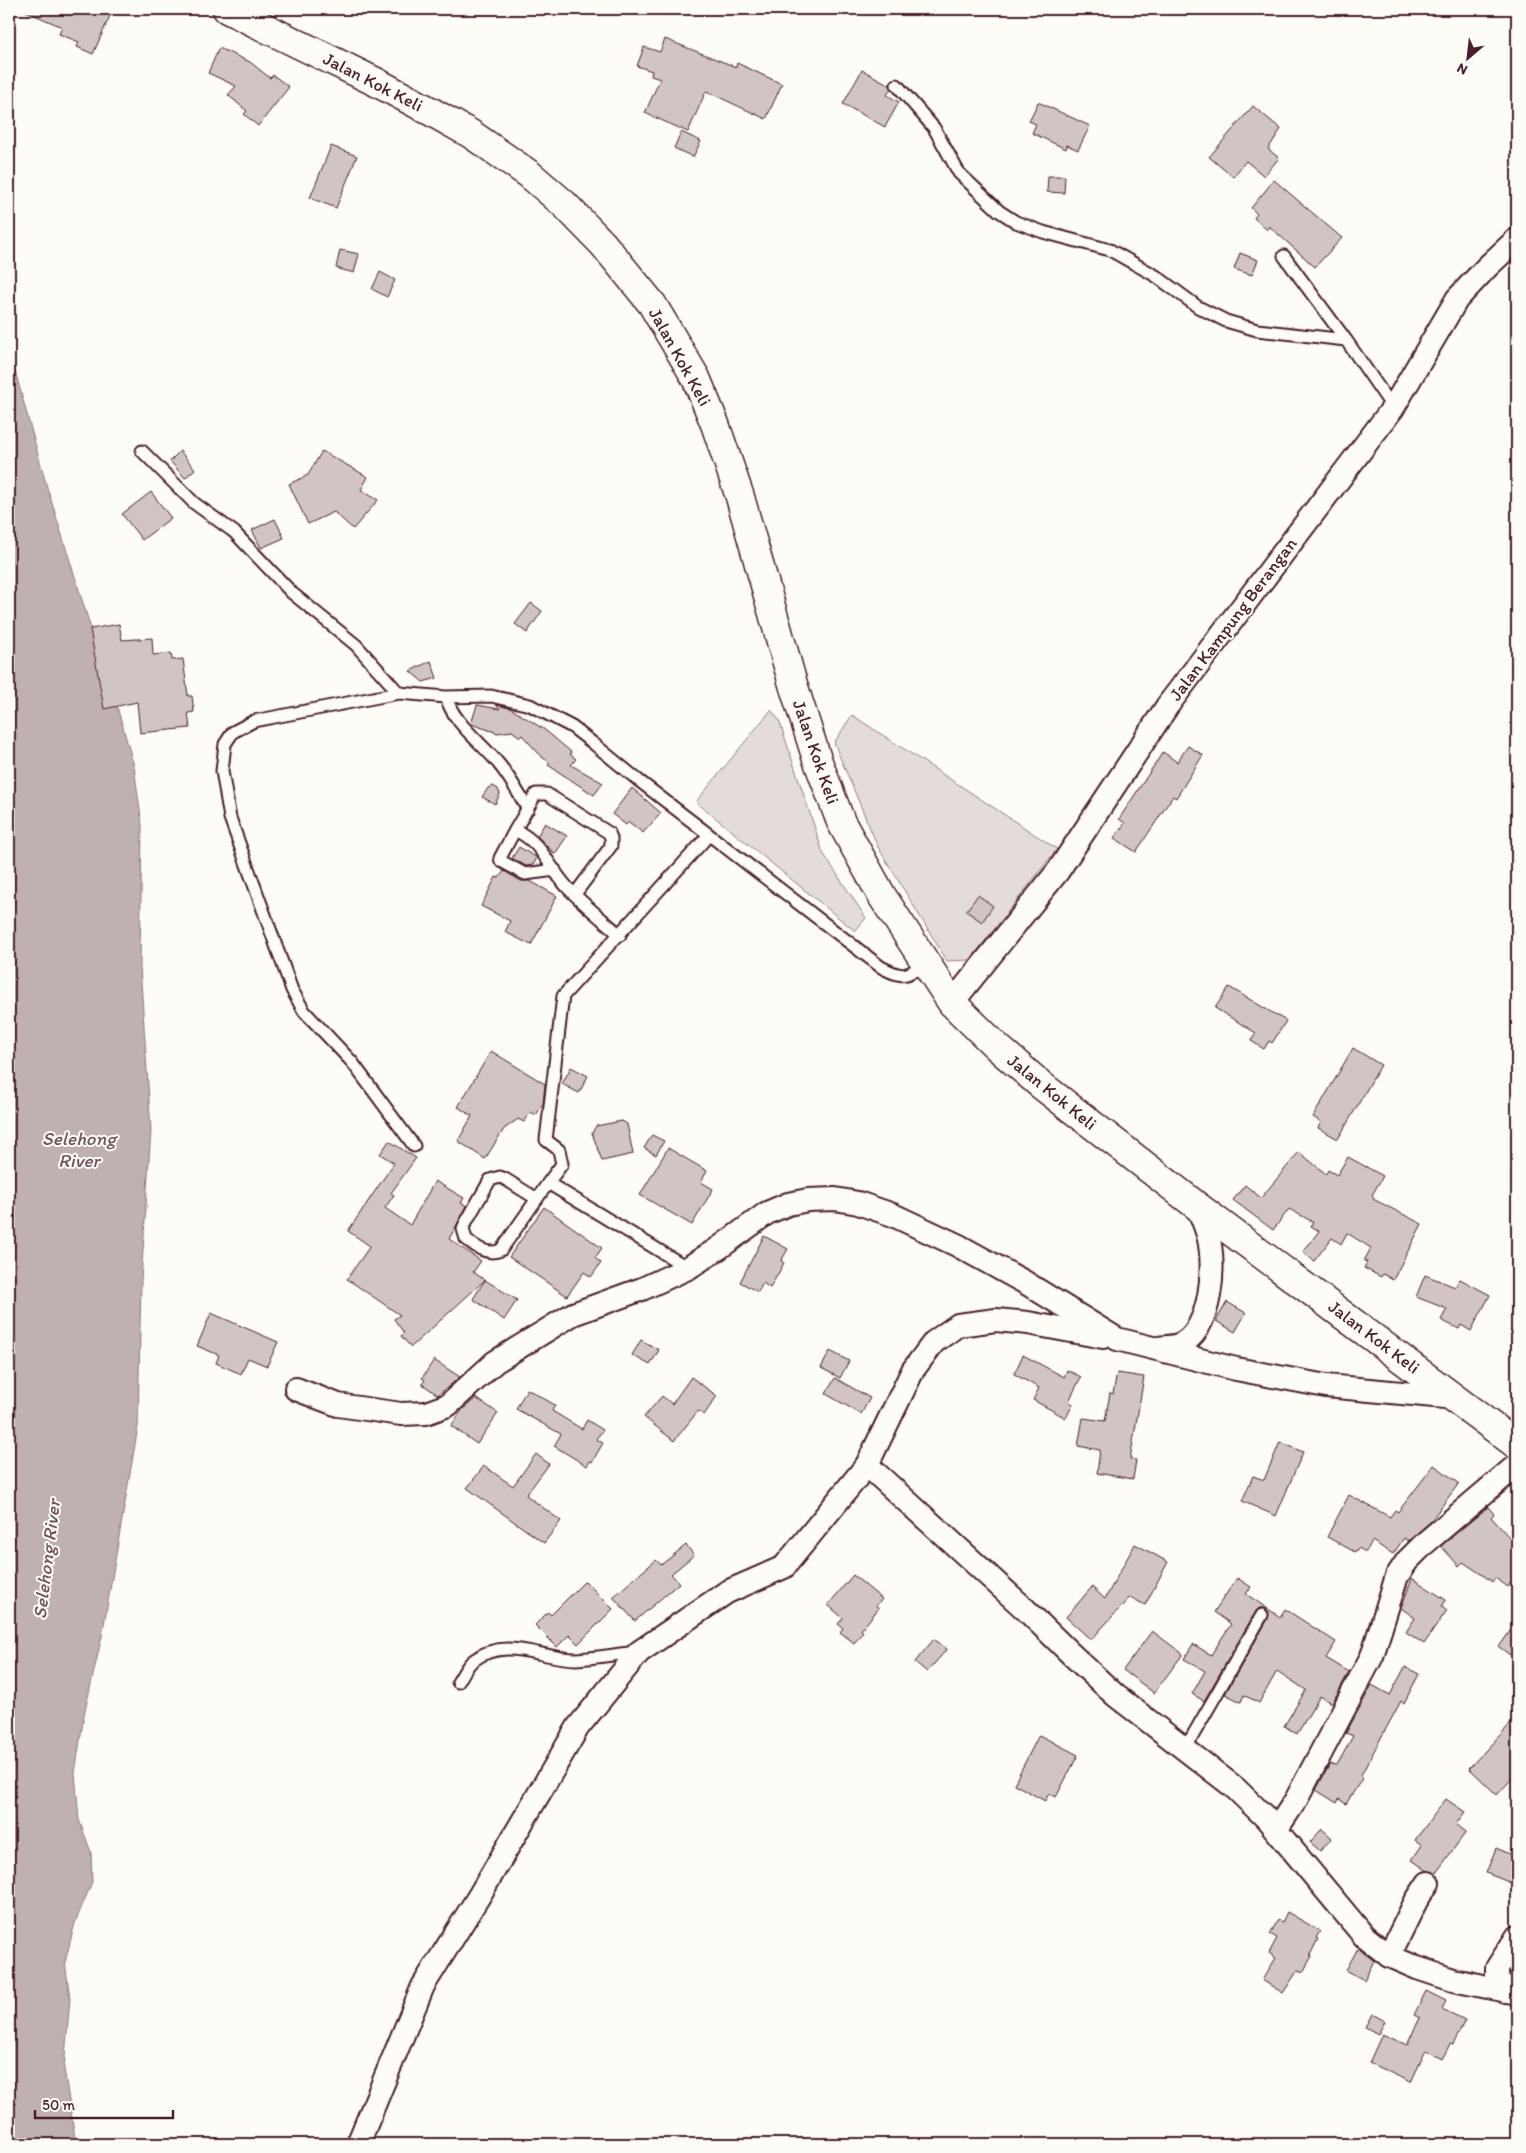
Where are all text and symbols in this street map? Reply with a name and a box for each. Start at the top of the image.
north arrow [1444,32,1494,82]
street label: Jalan Kok Keli [319,47,427,117]
text: N [1454,59,1470,79]
street label: Jalan Kok Keli [644,304,716,410]
street label: Jalan Kampung Berangan [1164,533,1302,705]
street label: Jalan Kok Keli [788,697,844,807]
street label: Jalan Kok Keli [1003,1049,1101,1135]
water label: Selehong River [42,1127,118,1172]
street label: Jalan Kok Keli [1324,1295,1424,1379]
water label: Selehong River [28,1496,66,1620]
scale bar [35,2088,172,2120]
text: 50 m [42,2096,75,2114]

